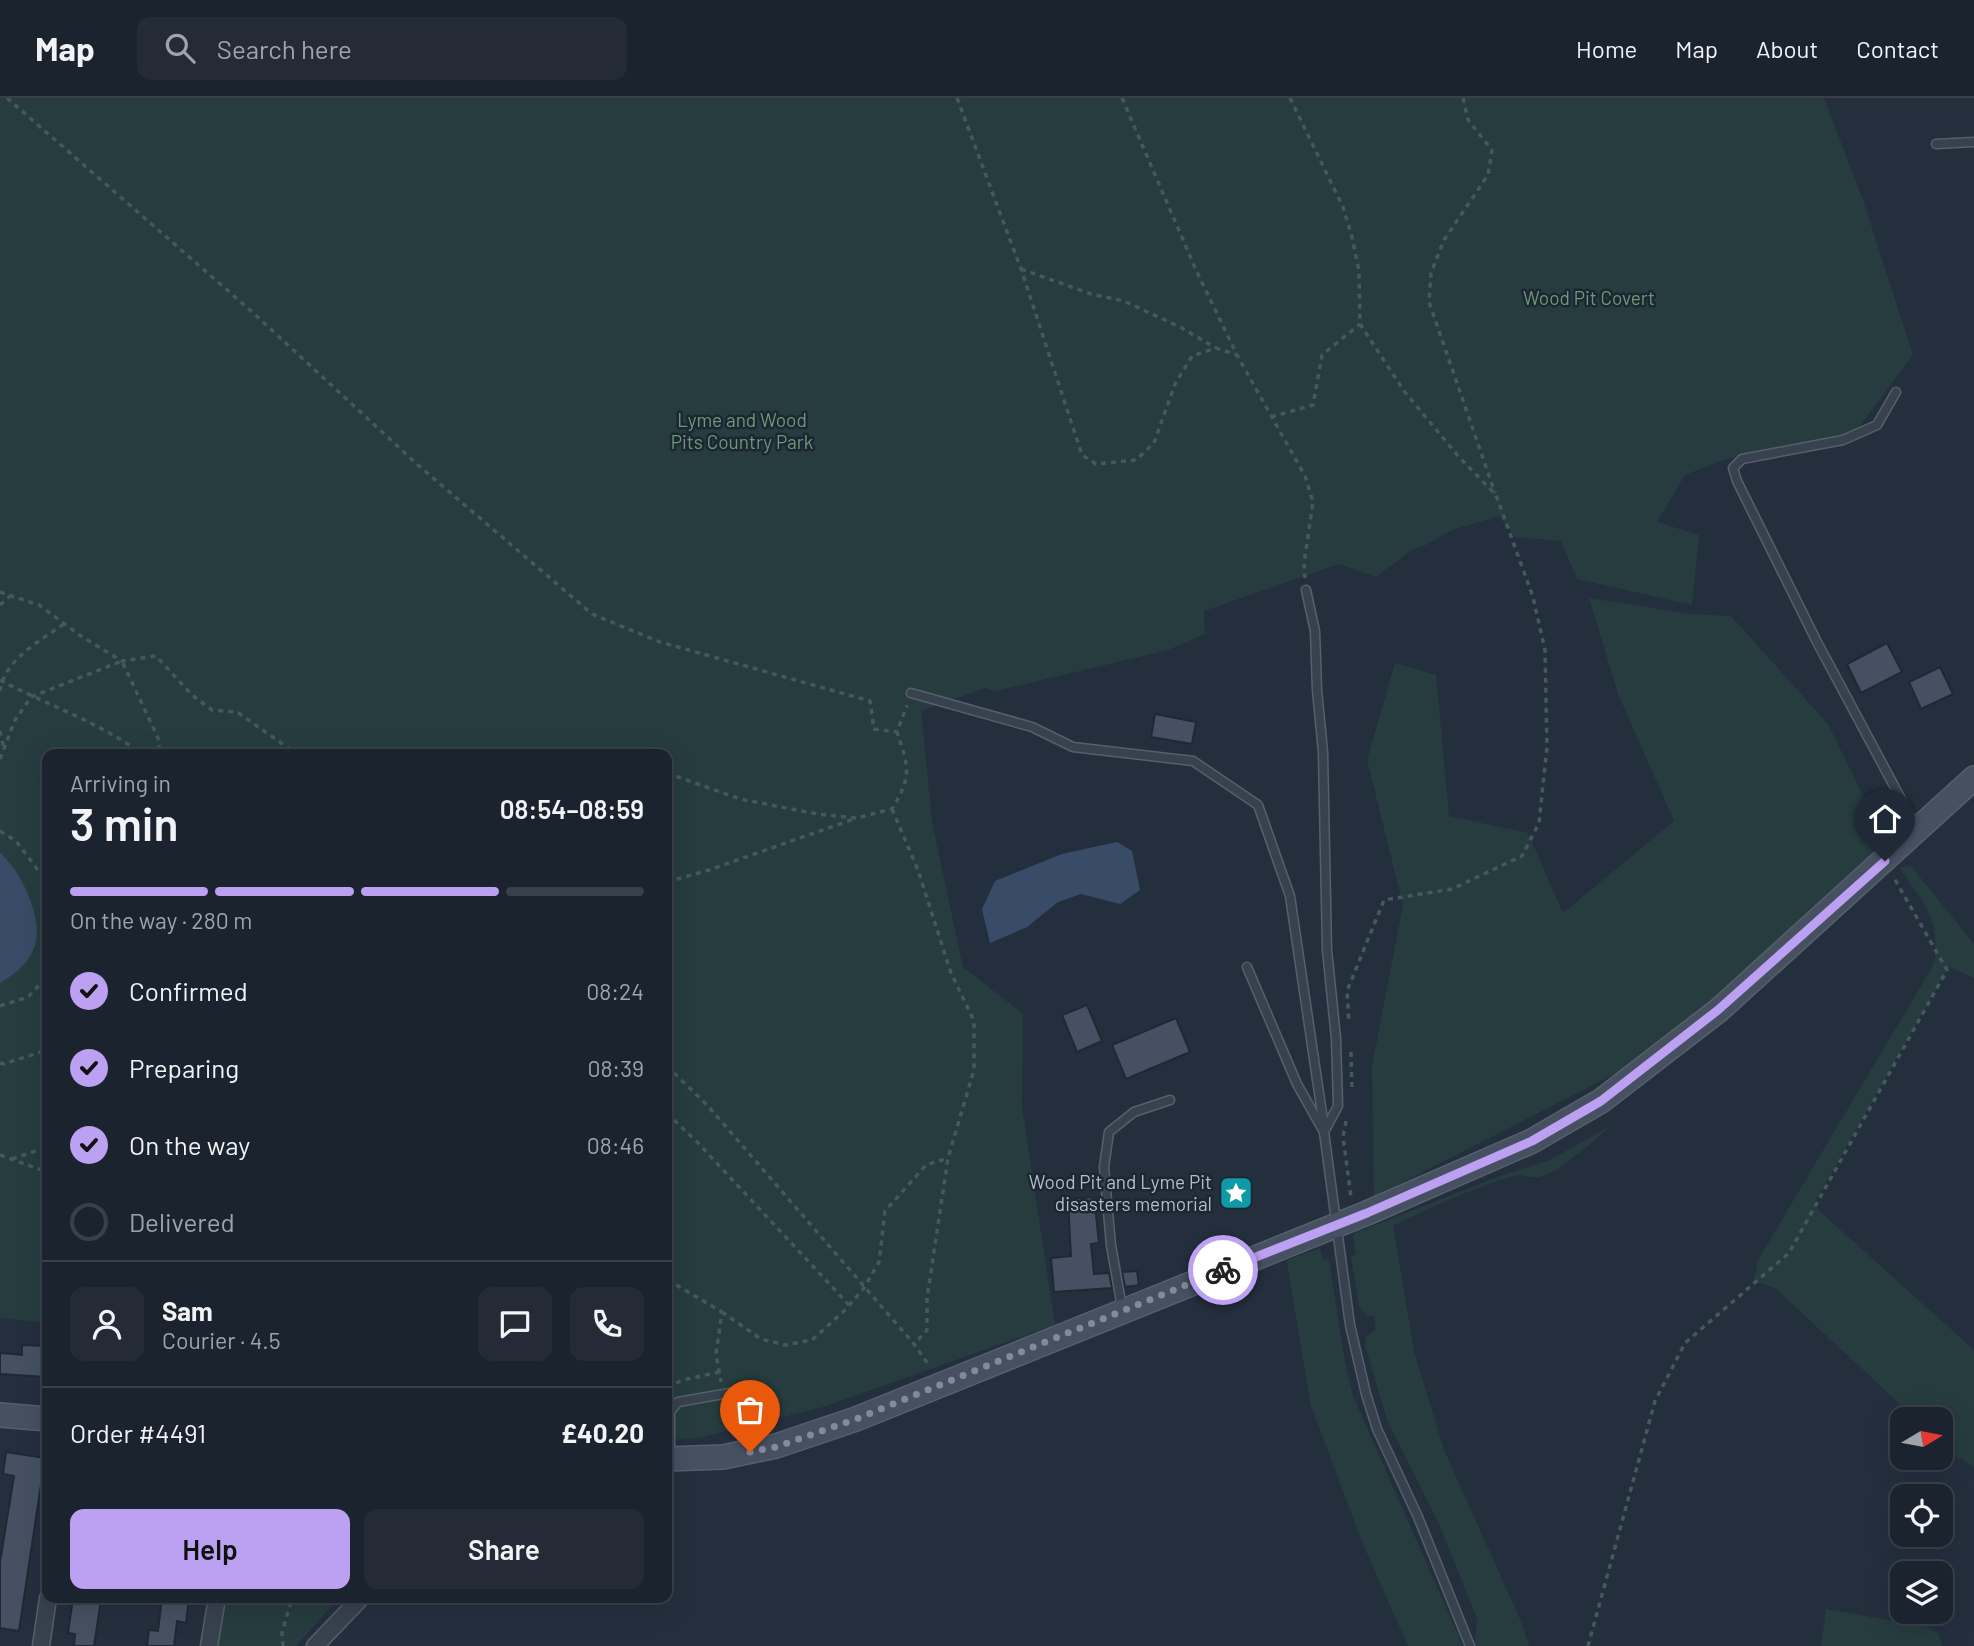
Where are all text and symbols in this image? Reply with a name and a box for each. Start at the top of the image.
search box [137,17,627,80]
text: Map [35,28,95,68]
icon: search [161,29,199,67]
text: Search here [217,33,352,64]
text: Home [1576,34,1637,63]
text: Map [1675,34,1718,63]
text: About [1756,34,1818,63]
text: Contact [1856,34,1939,63]
park label: Wood Pit Covert [1523,286,1655,309]
park label: Lyme and Wood Pits Country Park [671,408,813,453]
text: Arriving in [70,769,171,797]
pin [1855,789,1915,861]
text: 08:54–08:59 [500,793,644,824]
text: 3 min [70,795,179,850]
icon: home [1866,800,1904,838]
text: On the way · 280 m [70,906,252,934]
icon: check [70,972,108,1010]
text: Confirmed [129,975,248,1006]
text: 08:24 [586,977,644,1005]
icon: check [70,1049,108,1087]
text: Preparing [129,1052,239,1083]
text: 08:39 [587,1054,644,1082]
icon: check [70,1126,108,1164]
text: On the way [129,1129,250,1160]
text: 08:46 [587,1131,644,1159]
place label: Wood Pit and Lyme Pit disasters memorial [1029,1170,1212,1215]
place icon: Wood Pit and Lyme Pit disasters memorial [1217,1174,1255,1212]
text: Delivered [129,1206,235,1237]
courier [1188,1235,1258,1305]
icon: bike [1204,1251,1242,1289]
button: person [70,1287,144,1361]
button: chat [478,1287,552,1361]
button: phone [570,1287,644,1361]
text: Sam [162,1295,213,1326]
text: Courier · 4.5 [162,1326,281,1354]
pin [720,1380,780,1452]
icon: bag [731,1391,769,1429]
north arrow [1890,1407,1953,1470]
map controls [1890,1407,1953,1624]
text: Order #4491 [70,1417,206,1448]
text: £40.20 [561,1417,644,1448]
button: locate [1890,1484,1953,1547]
button: Help [70,1509,350,1589]
button: Share [364,1509,644,1589]
button: layers [1890,1561,1953,1624]

